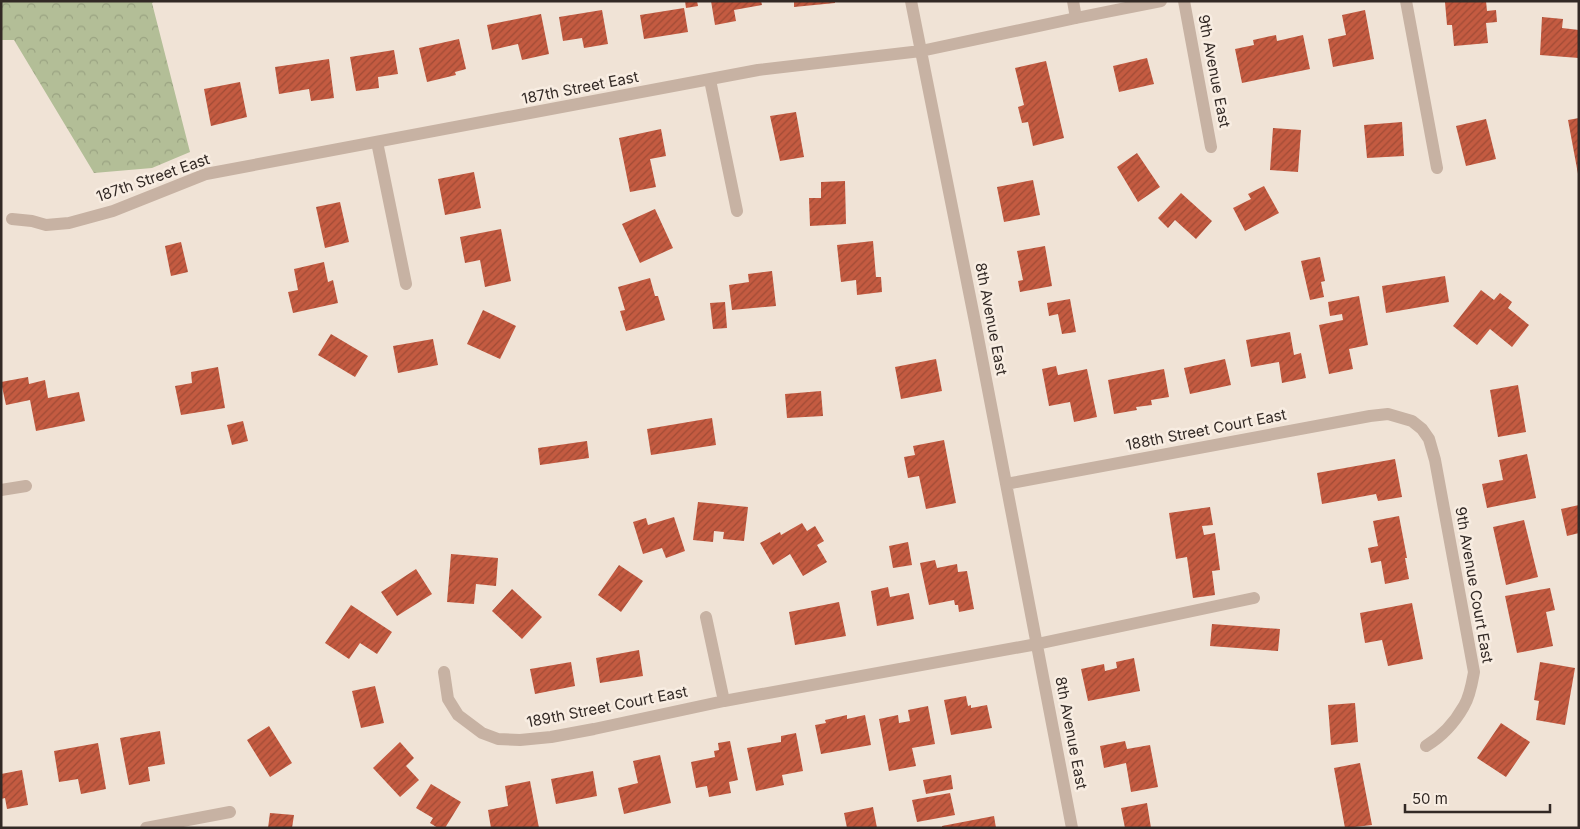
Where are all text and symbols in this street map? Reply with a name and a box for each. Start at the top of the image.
street label: 9th Avenue East [1194,13,1235,129]
street label: 187th Street East [520,67,640,108]
street label: 187th Street East [94,149,212,206]
street label: 8th Avenue East [971,261,1012,377]
street label: 188th Street Court East [1124,405,1288,454]
street label: 9th Avenue Court East [1451,505,1498,665]
street label: 8th Avenue East [1051,675,1092,791]
street label: 189th Street Court East [525,682,689,731]
scale bar [1405,782,1550,814]
text: 50 m [1412,789,1448,808]

